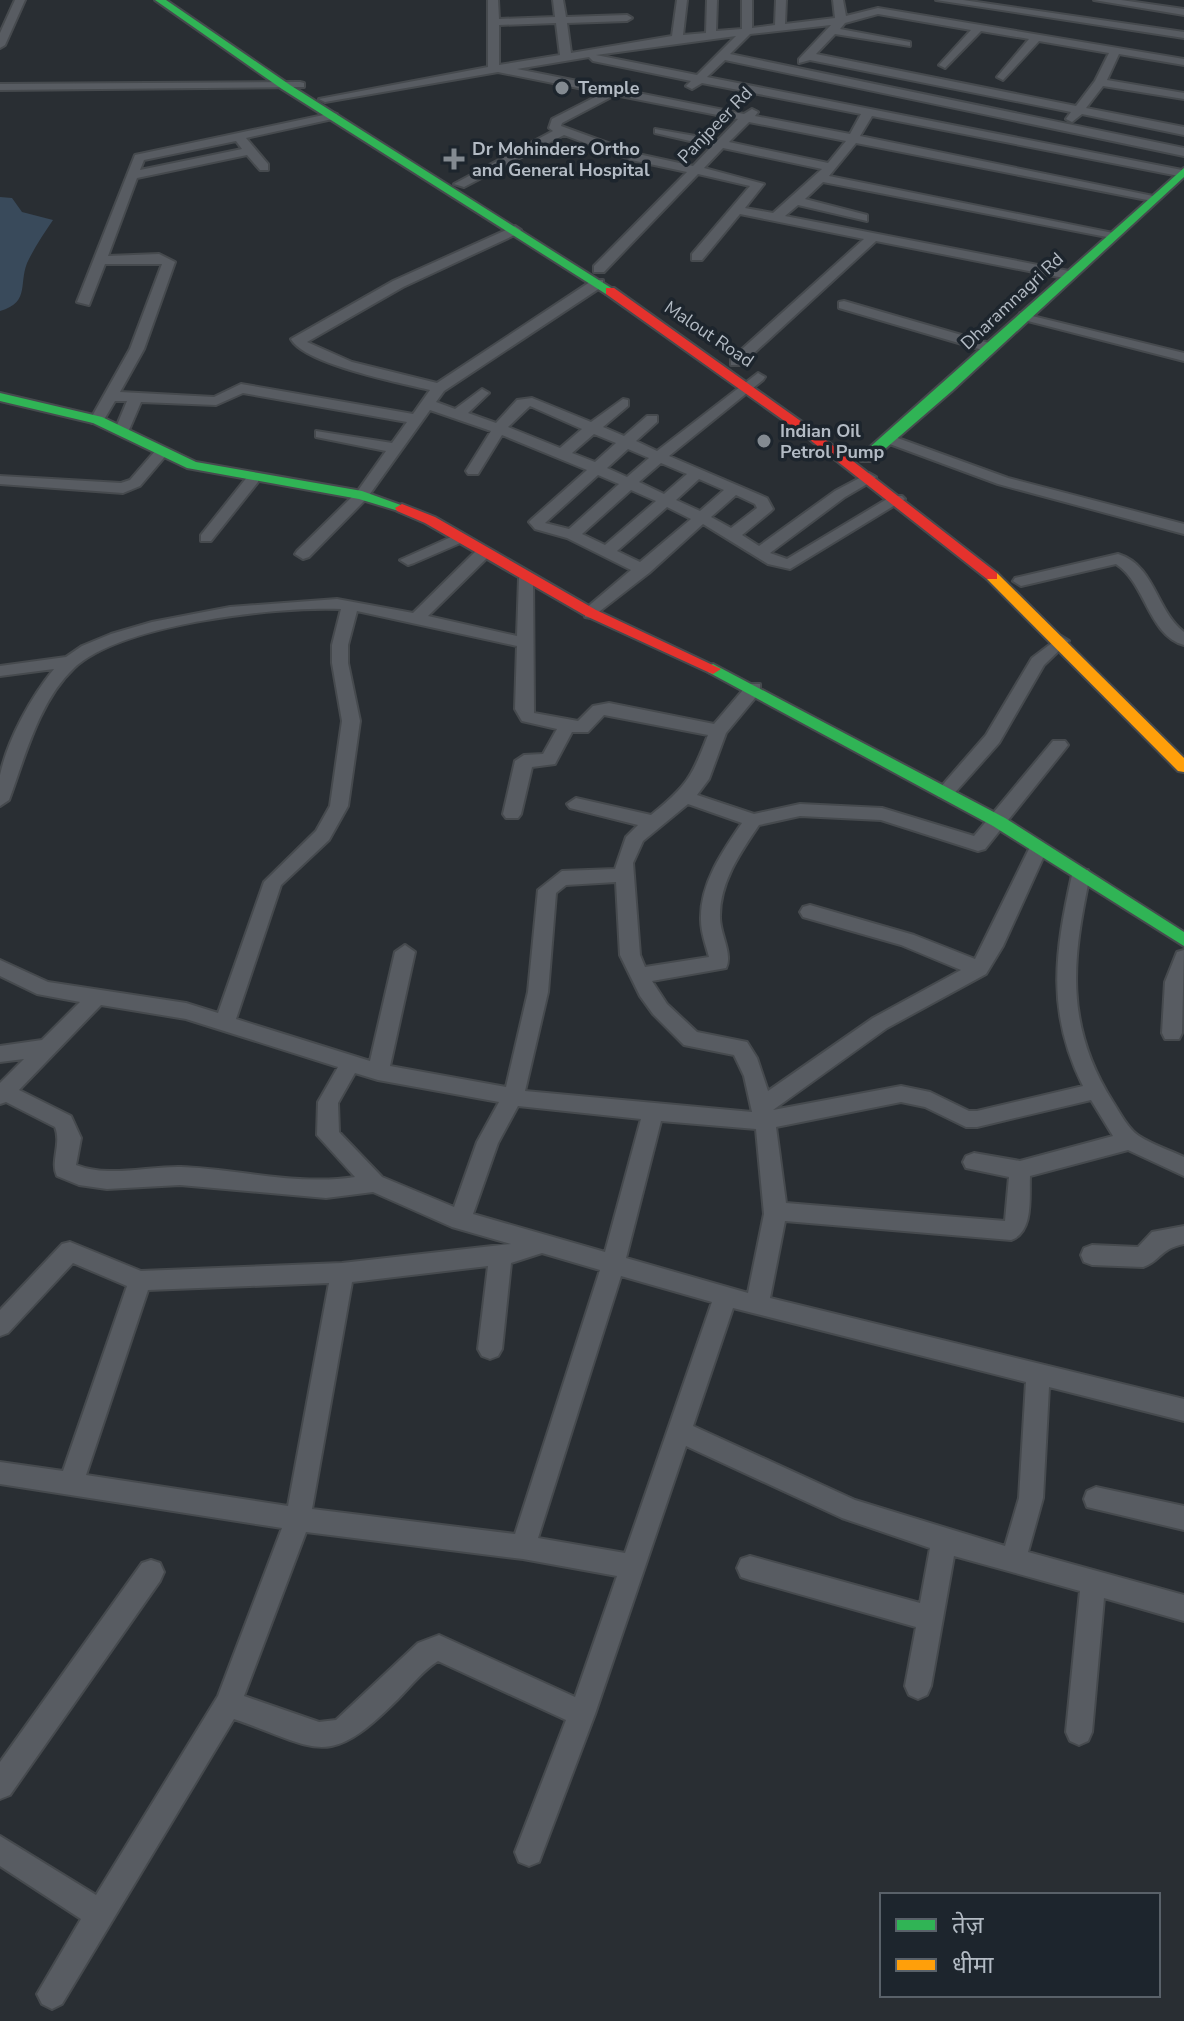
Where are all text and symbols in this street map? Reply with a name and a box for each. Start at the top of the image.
place label: Temple [578,76,640,100]
marker: Temple [553,79,571,97]
street label: Panjpeer Rd [672,81,758,169]
place label: Dr Mohinders Ortho and General Hospital [472,137,650,182]
marker: Dr Mohinders Ortho and General Hospital [443,148,465,170]
street label: Dharamnagri Rd [955,247,1069,355]
street label: Malout Road [660,295,758,373]
place label: Indian Oil Petrol Pump [780,419,885,464]
marker: Indian Oil Petrol Pump [755,432,773,450]
legend [880,1893,1160,1997]
text: तेज़ [952,1909,985,1941]
text: धीमा [952,1949,994,1981]

